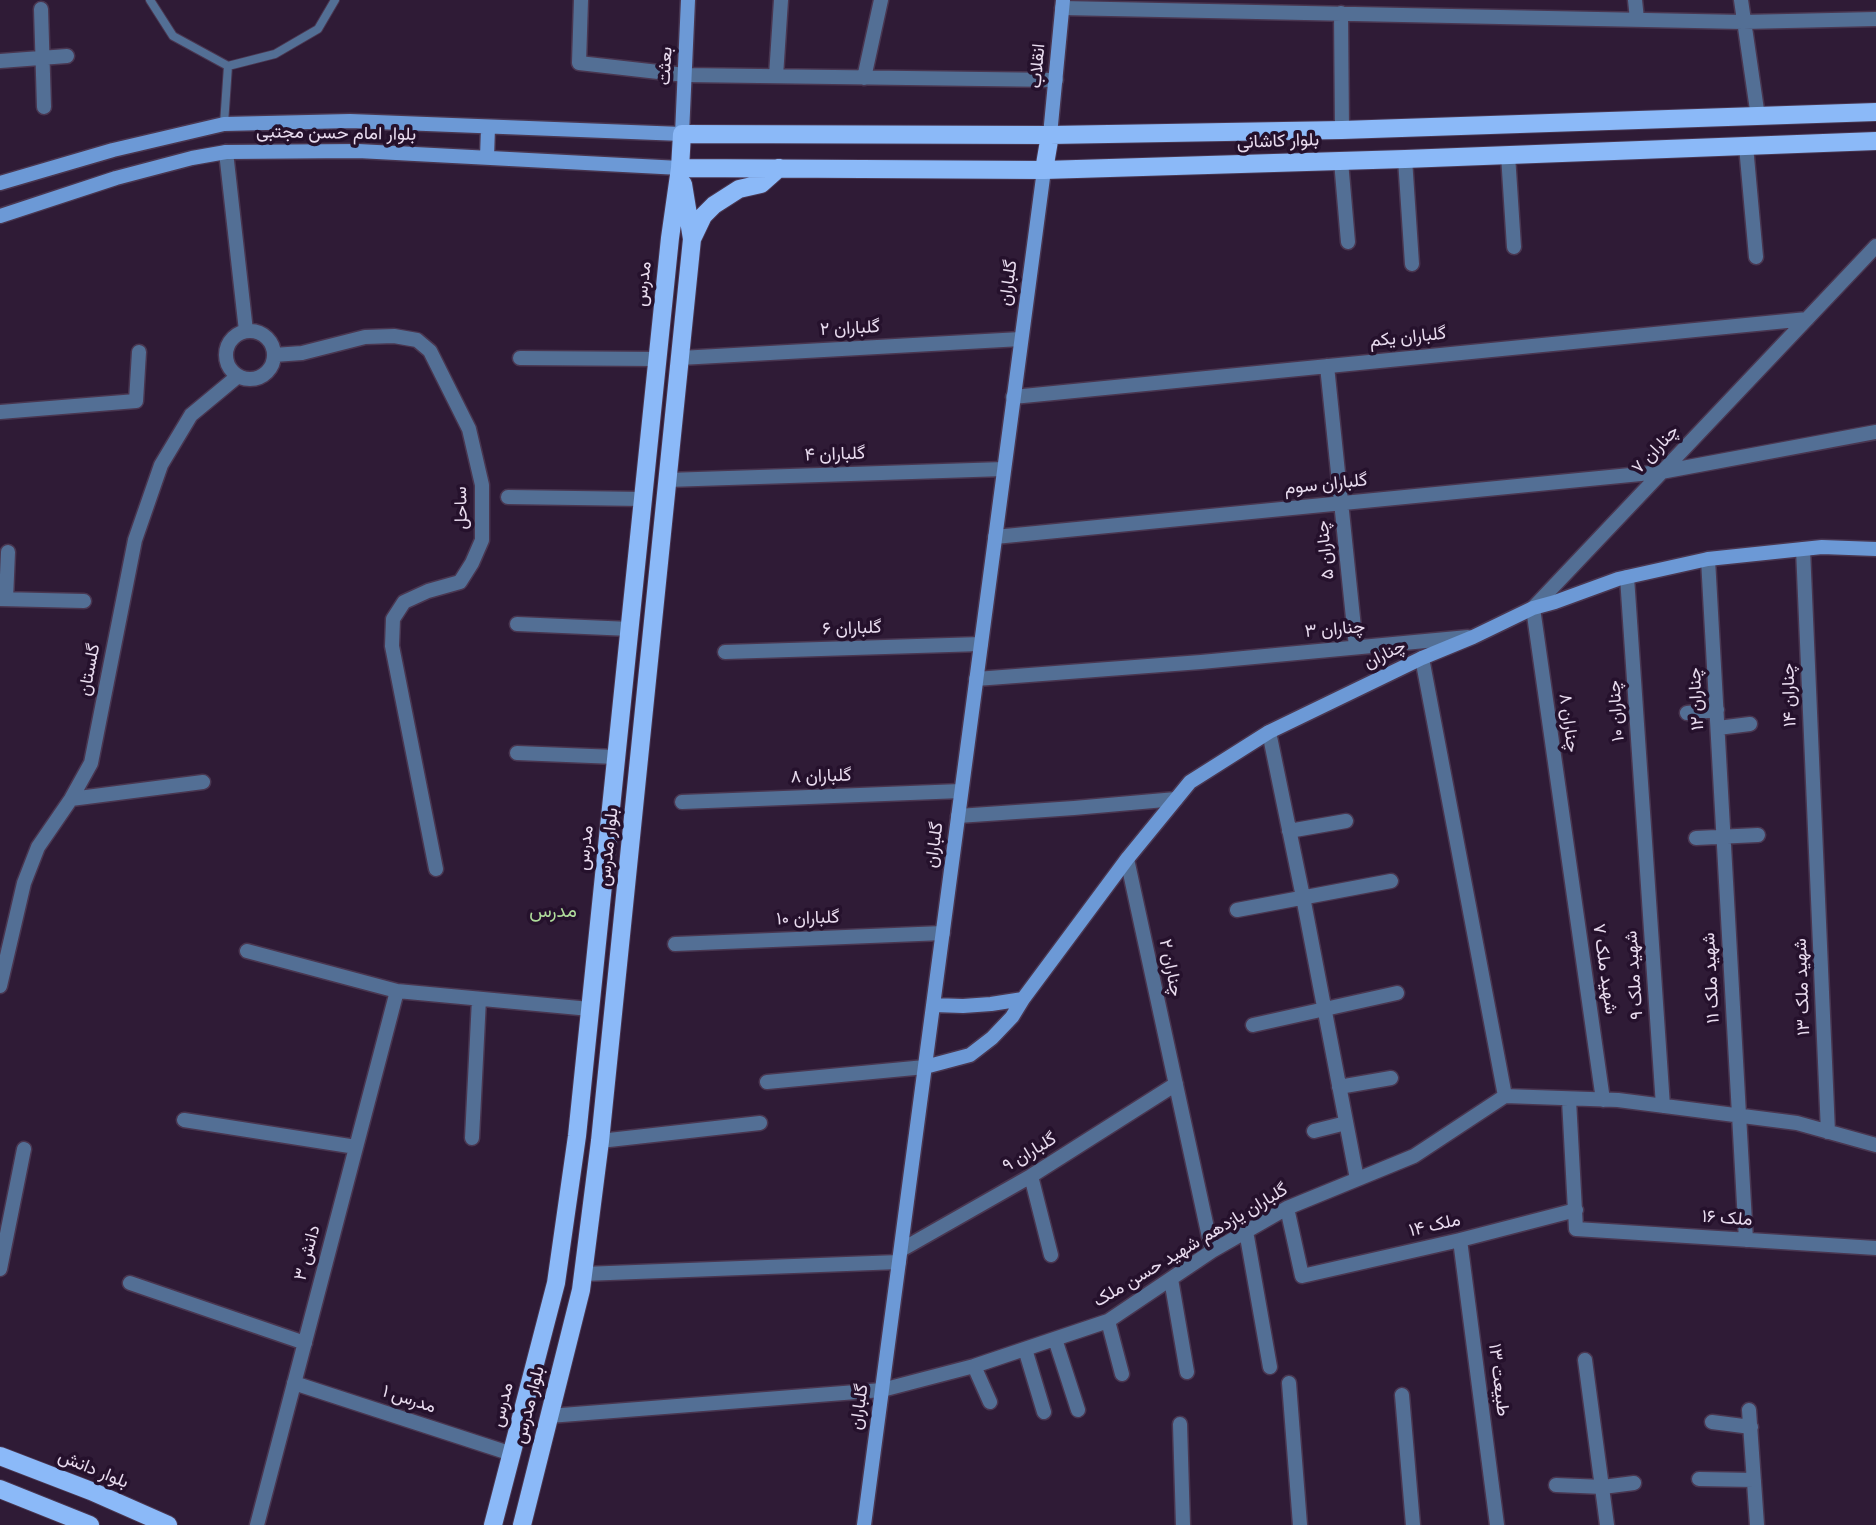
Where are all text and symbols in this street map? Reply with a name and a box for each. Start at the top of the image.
street label: انقلاب [1025,43,1051,89]
street label: بعثت [654,46,678,86]
street label: بلوار امام حسن مجتبی [256,122,416,146]
street label: بلوار کاشانی [1237,130,1319,154]
street label: گلباران [995,259,1023,307]
street label: مدرس [631,260,657,308]
street label: گلباران ۲ [820,317,880,341]
street label: گلباران یکم [1369,323,1447,353]
street label: چناران ۷ [1628,421,1684,479]
street label: گلباران ۴ [804,443,866,467]
street label: گلباران سوم [1283,470,1369,500]
street label: ساحل [451,486,473,530]
street label: ۵ چناران [1312,519,1340,581]
street label: گلباران ۶ [822,617,882,641]
street label: چناران ۳ [1304,617,1366,643]
street label: چناران [1360,636,1410,674]
street label: گلستان [74,642,106,698]
street label: چناران ۱۴ [1778,663,1802,727]
street label: چناران ۱۲ [1685,667,1709,731]
street label: چناران ۱۰ [1604,680,1630,742]
street label: چناران ۸ [1553,692,1583,754]
street label: گلباران ۸ [790,765,852,789]
street label: بلوار مدرس [594,807,624,887]
street label: گلباران [921,821,949,869]
street label: مدرس [573,824,599,872]
district label: مدرس [529,901,577,923]
street label: گلباران ۱۰ [776,907,840,931]
street label: شهید ملک ۷ [1587,922,1621,1016]
street label: شهید ملک ۹ [1621,930,1649,1020]
street label: شهید ملک ۱۱ [1699,932,1725,1024]
street label: ۲ چناران [1153,937,1187,999]
street label: شهید ملک ۱۳ [1791,938,1815,1036]
street label: ۹ گلباران [999,1129,1061,1177]
street label: گلباران یازدهم شهید حسن ملک [1090,1179,1292,1313]
street label: ملک ۱۶ [1701,1206,1753,1232]
street label: ملک ۱۴ [1407,1210,1463,1242]
street label: دانش ۳ [290,1223,326,1283]
street label: طبیعت ۱۳ [1483,1342,1513,1418]
street label: بلوار مدرس [510,1364,550,1446]
street label: مدرس [487,1380,519,1430]
street label: مدرس ۱ [380,1381,438,1419]
street label: گلباران [846,1383,874,1431]
street label: بلوار دانش [55,1446,131,1494]

